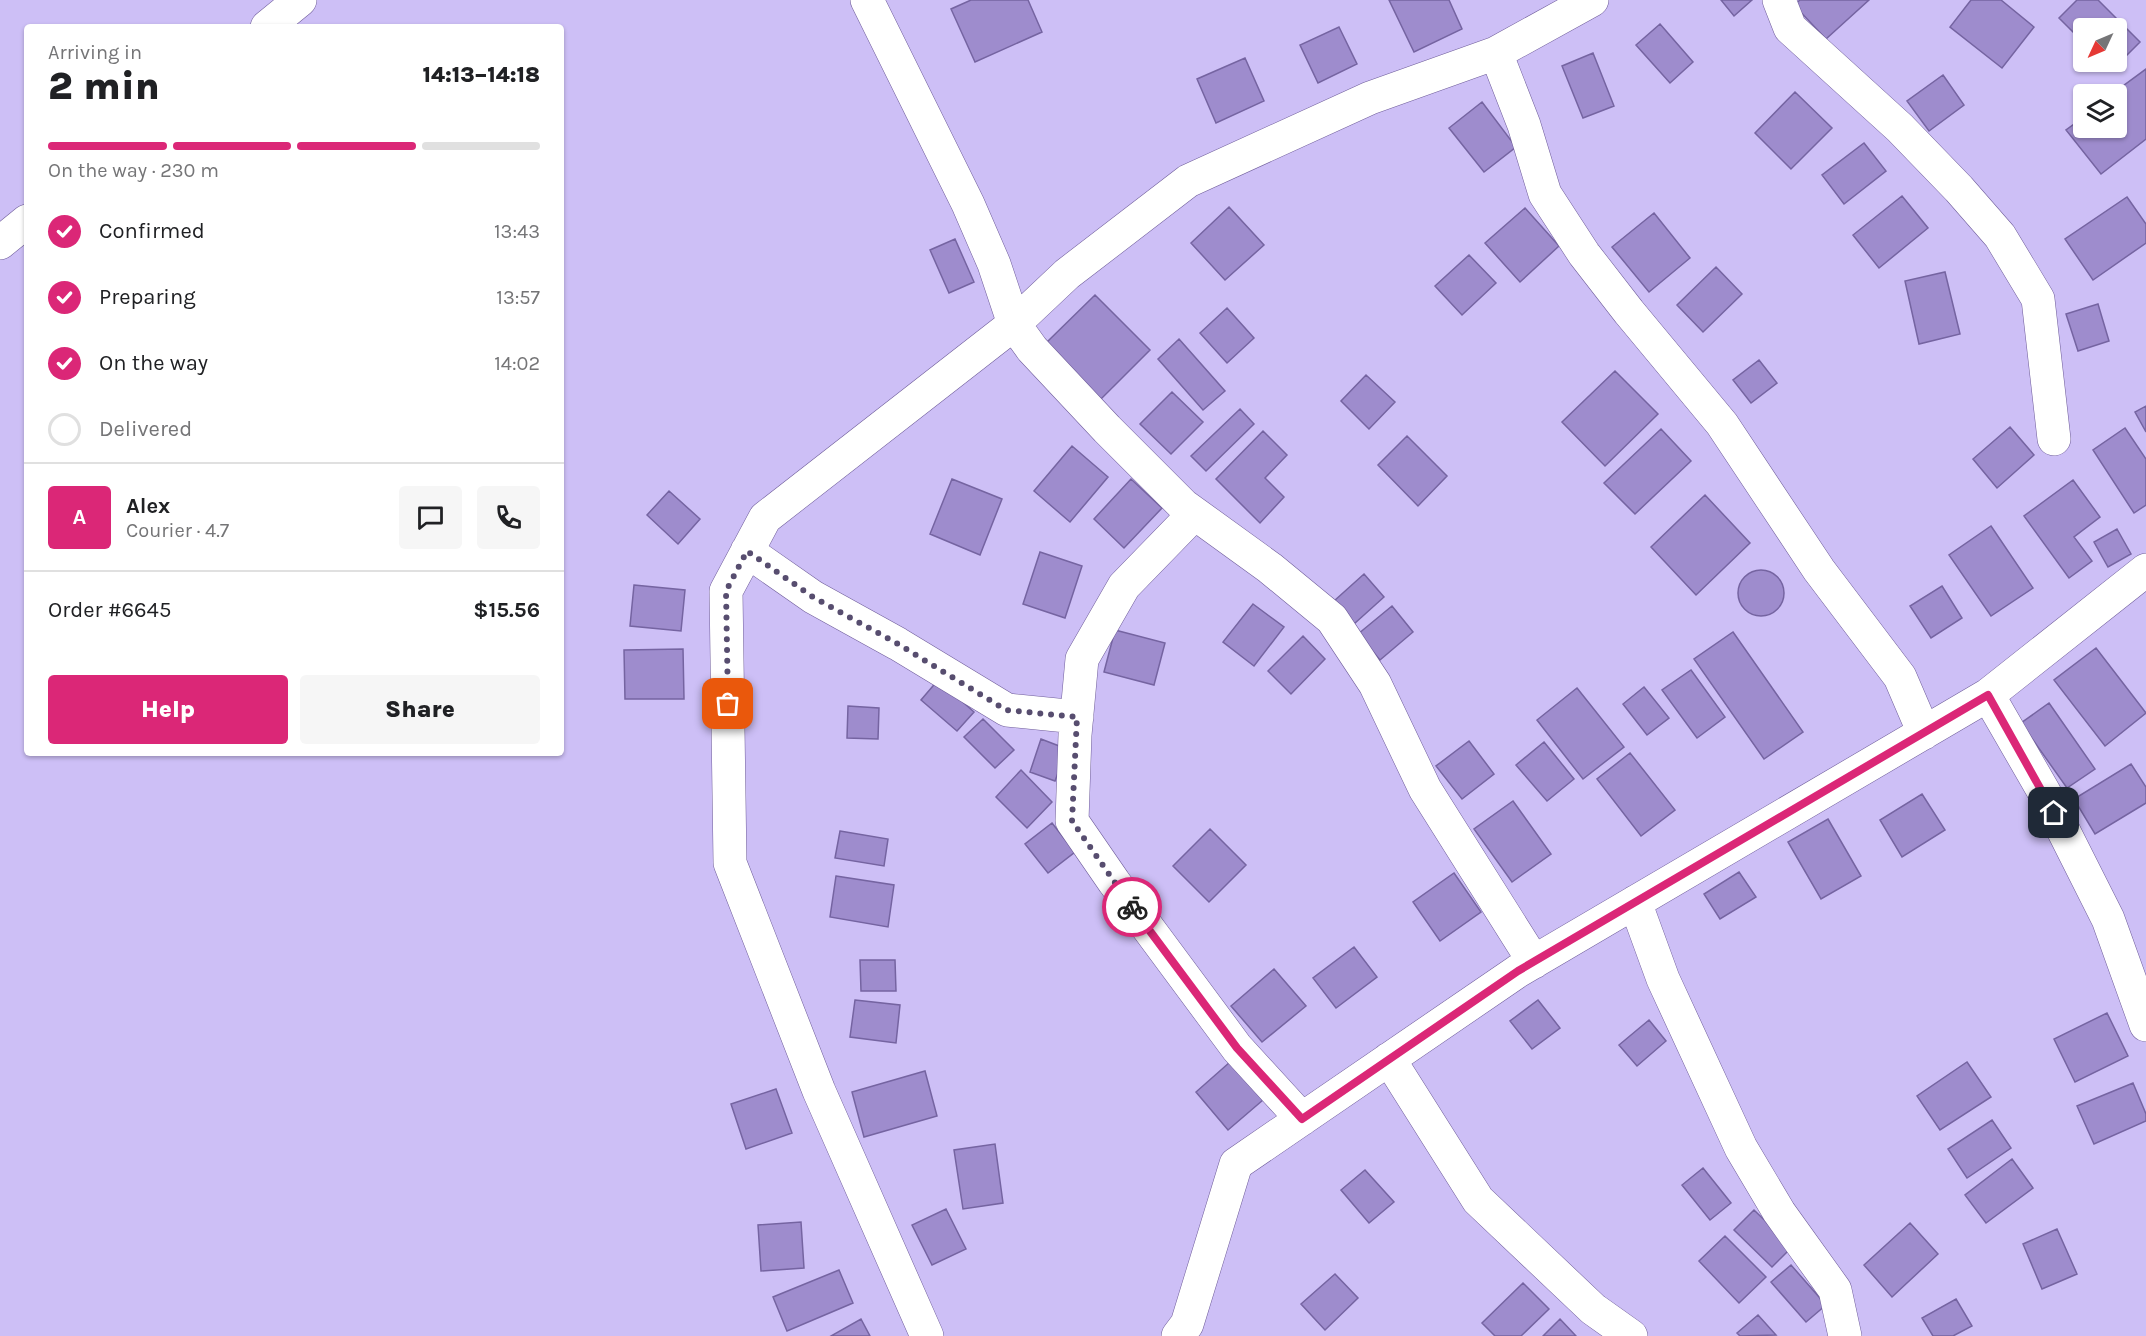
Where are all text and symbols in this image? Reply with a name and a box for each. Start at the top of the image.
north arrow [2073,18,2127,72]
map controls [2073,18,2127,138]
text: Arriving in [48,41,142,64]
text: 14:13–14:18 [423,62,540,88]
text: 2 min [48,63,160,109]
button: layers [2073,84,2127,138]
text: On the way · 230 m [48,159,219,182]
icon: check [48,215,81,248]
text: Confirmed [99,218,205,244]
text: 13:43 [494,220,540,243]
icon: check [48,281,81,314]
text: Preparing [99,284,196,310]
text: 13:57 [496,286,540,309]
icon: check [48,347,81,380]
text: On the way [99,350,208,376]
text: 14:02 [494,352,540,375]
text: Delivered [99,416,192,442]
button: chat [399,486,462,549]
button: phone [477,486,540,549]
text: Alex [126,493,170,519]
text: A [73,504,86,530]
text: Courier · 4.7 [126,519,229,542]
text: Order #6645 [48,597,171,623]
text: $15.56 [473,597,540,623]
button: Help [48,675,288,744]
button: Share [300,675,540,744]
pin [702,678,753,729]
icon: bag [711,687,744,720]
pin [2028,787,2079,838]
icon: home [2037,796,2070,829]
courier [1102,877,1162,937]
icon: bike [1116,891,1149,924]

